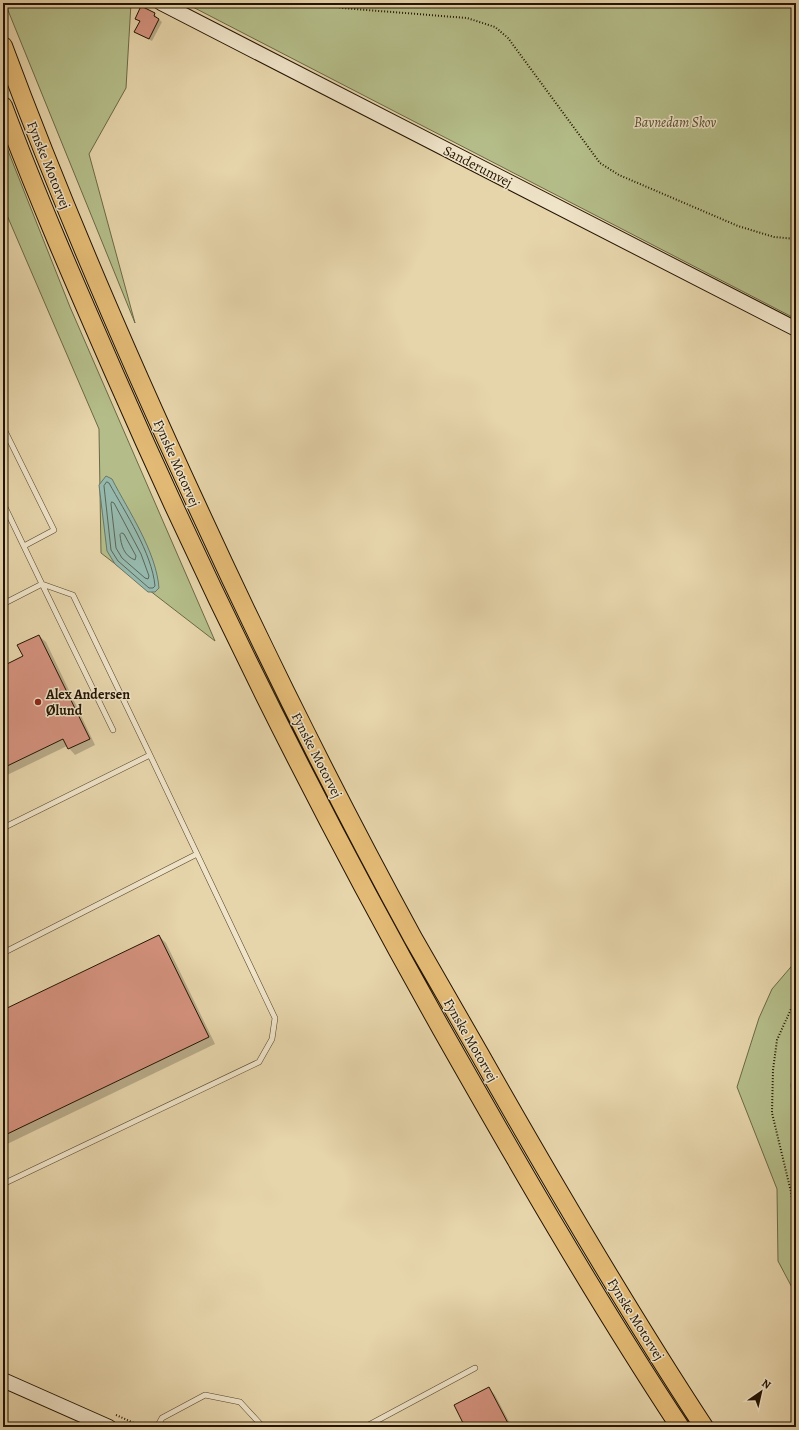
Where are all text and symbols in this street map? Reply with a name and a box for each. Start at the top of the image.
park label: Bavnedam Skov [634,113,716,132]
street label: Fynske Motorvej [22,118,75,212]
street label: Sanderumvej [440,141,516,192]
street label: Fynske Motorvej [149,416,204,510]
place label: Alex Andersen Ølund [45,685,130,720]
marker: Alex Andersen Ølund [33,697,43,707]
street label: Fynske Motorvej [287,709,346,801]
street label: Fynske Motorvej [439,995,502,1086]
street label: Fynske Motorvej [603,1274,668,1364]
north arrow [741,1372,781,1412]
text: N [759,1376,774,1393]

